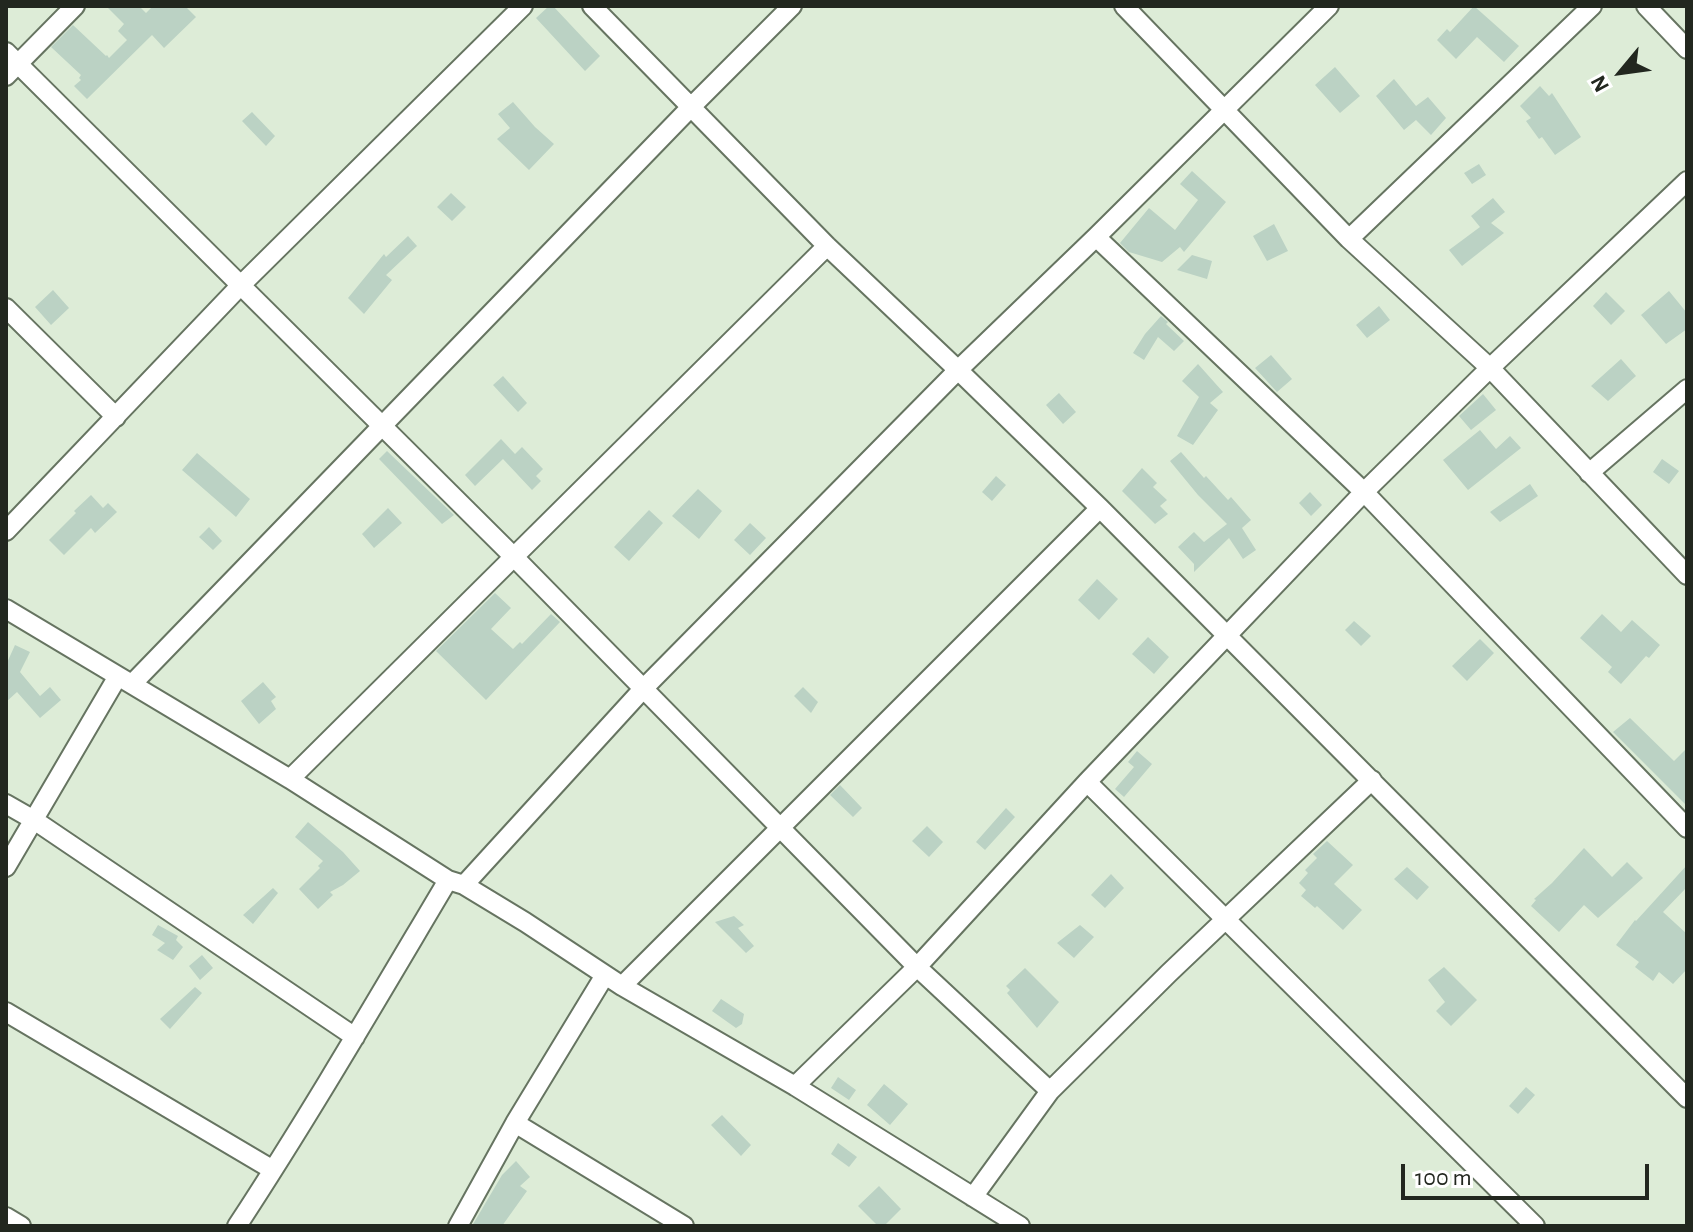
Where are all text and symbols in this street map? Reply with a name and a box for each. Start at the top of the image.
north arrow [1581,32,1661,112]
text: N [1587,72,1613,96]
scale bar [1405,1148,1653,1198]
text: 100 m [1415,1166,1472,1190]

